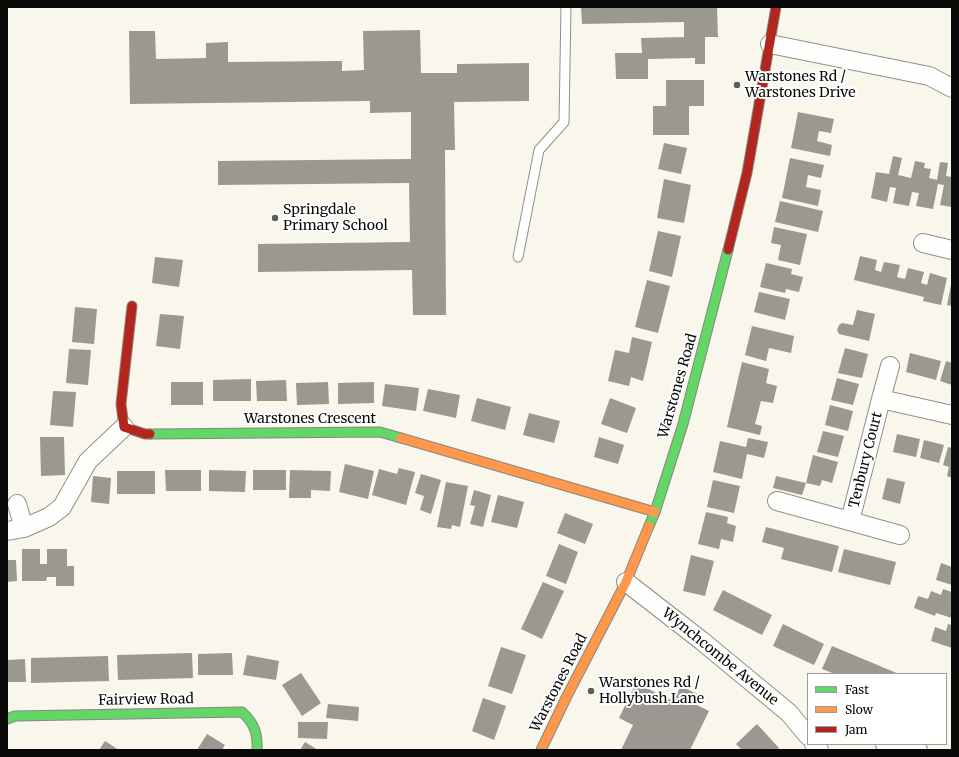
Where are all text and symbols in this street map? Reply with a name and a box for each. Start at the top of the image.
place label: Warstones Rd / Warstones Drive [745,69,855,102]
marker: Warstones Rd / Warstones Drive [732,80,742,90]
place label: Springdale Primary School [283,202,388,234]
marker: Springdale Primary School [270,213,280,223]
street label: Warstones Road [655,332,701,440]
street label: Tenbury Court [846,410,886,510]
street label: Warstones Crescent [244,411,376,427]
street label: Wynchcombe Avenue [659,605,781,709]
street label: Warstones Road [527,631,591,735]
legend [807,673,947,745]
place label: Warstones Rd / Hollybush Lane [599,675,704,708]
text: Fast [845,682,869,697]
marker: Warstones Rd / Hollybush Lane [586,686,596,696]
street label: Fairview Road [98,691,194,709]
text: Slow [845,702,873,717]
text: Jam [845,722,867,737]

